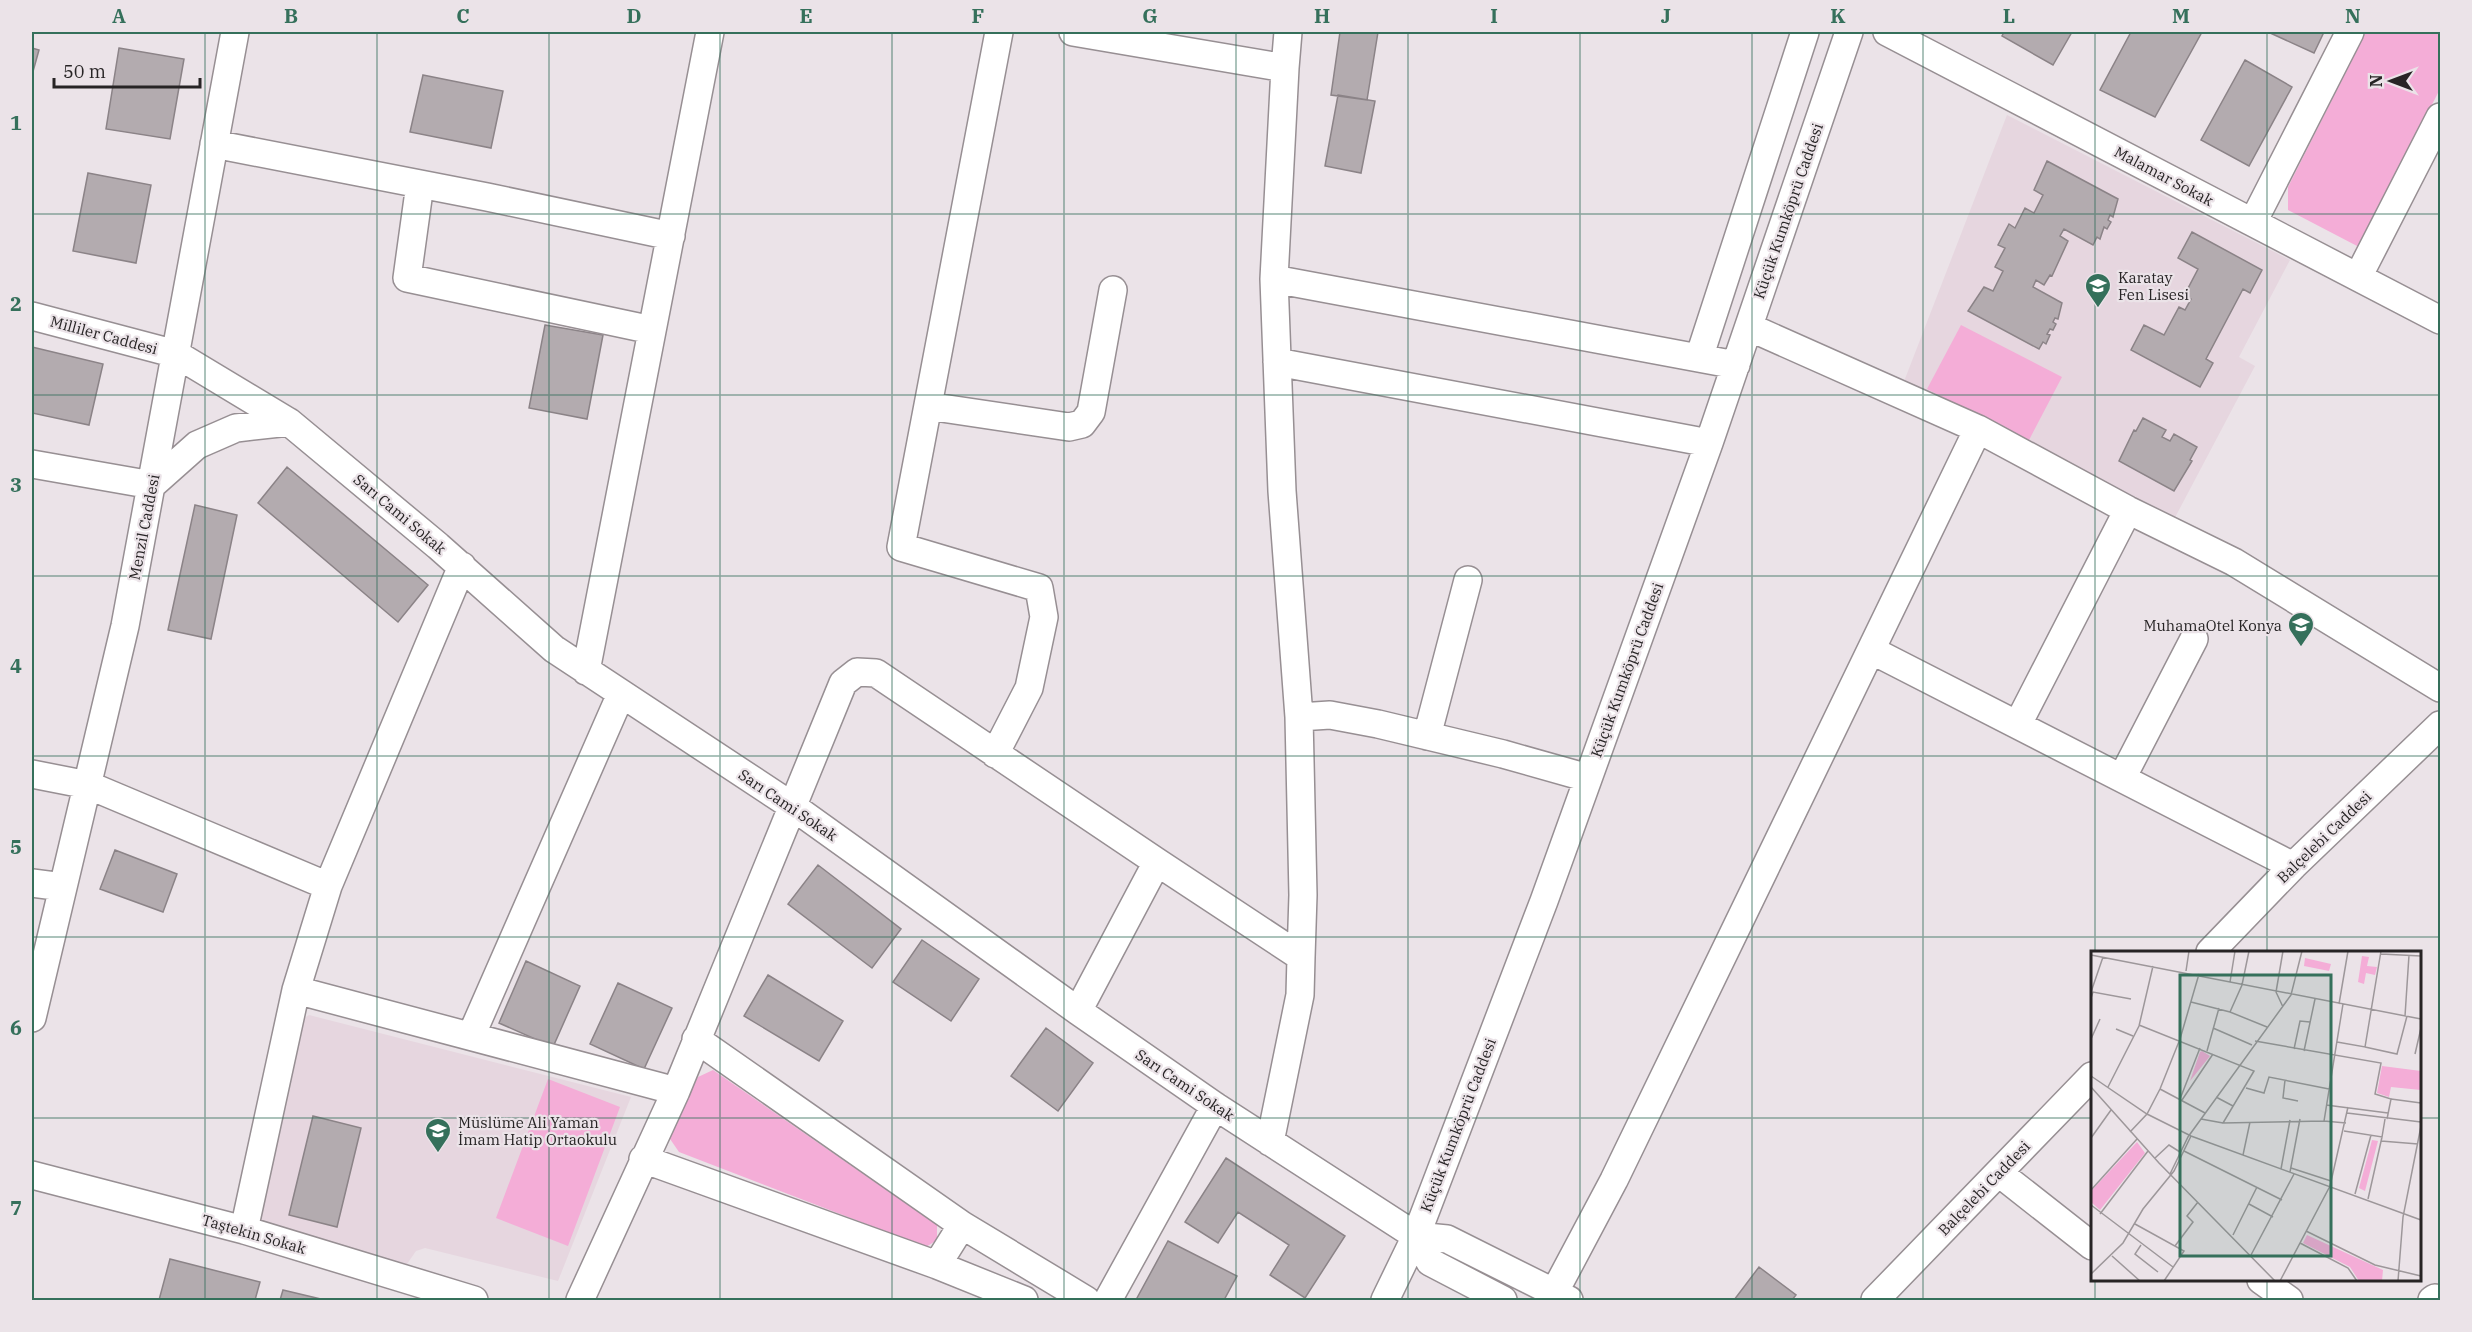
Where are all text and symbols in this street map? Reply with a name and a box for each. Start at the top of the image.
text: A [112,2,126,29]
text: B [284,2,298,29]
text: C [456,2,470,29]
text: D [626,2,642,29]
text: E [799,2,813,29]
text: F [972,2,984,29]
text: G [1142,2,1158,29]
text: H [1314,2,1330,29]
text: I [1490,2,1498,29]
text: J [1661,2,1671,29]
text: K [1830,2,1846,29]
text: L [2003,2,2015,29]
text: M [2172,2,2190,29]
text: N [2345,2,2361,29]
scale bar [54,51,200,89]
north arrow [2361,51,2421,111]
text: 50 m [63,60,106,83]
text: N [2366,75,2386,87]
text: 1 [10,109,22,136]
street label: Küçük Kumköprü Caddesi [1749,120,1827,301]
street label: Malamar Sokak [2111,142,2217,210]
place label: Karatay Fen Lisesi [2118,268,2189,304]
school or university icon: Karatay Fen Lisesi [2083,271,2113,309]
text: 2 [10,290,22,317]
street label: Milliler Caddesi [48,312,160,359]
street label: Sarı Cami Sokak [350,470,450,558]
text: 3 [10,471,22,498]
street label: Menzil Caddesi [124,472,164,581]
street label: Küçük Kumköprü Caddesi [1587,580,1668,760]
school or university icon: MuhamaOtel Konya [2286,610,2316,648]
place label: MuhamaOtel Konya [2143,616,2282,635]
text: 4 [10,652,22,679]
street label: Sarı Cami Sokak [735,765,841,845]
street label: Balçelebi Caddesi [2273,787,2375,887]
text: 5 [10,833,22,860]
inset map [2091,951,2421,1281]
text: 6 [10,1014,22,1041]
street label: Küçük Kumköprü Caddesi [1416,1035,1500,1215]
street label: Sarı Cami Sokak [1132,1045,1238,1125]
place label: Müslüme Ali Yaman İmam Hatip Ortaokulu [458,1113,617,1149]
school or university icon: Müslüme Ali Yaman İmam Hatip Ortaokulu [423,1116,453,1154]
street label: Balçelebi Caddesi [1934,1137,2034,1239]
text: 7 [10,1194,22,1221]
street label: Taştekin Sokak [200,1210,308,1258]

